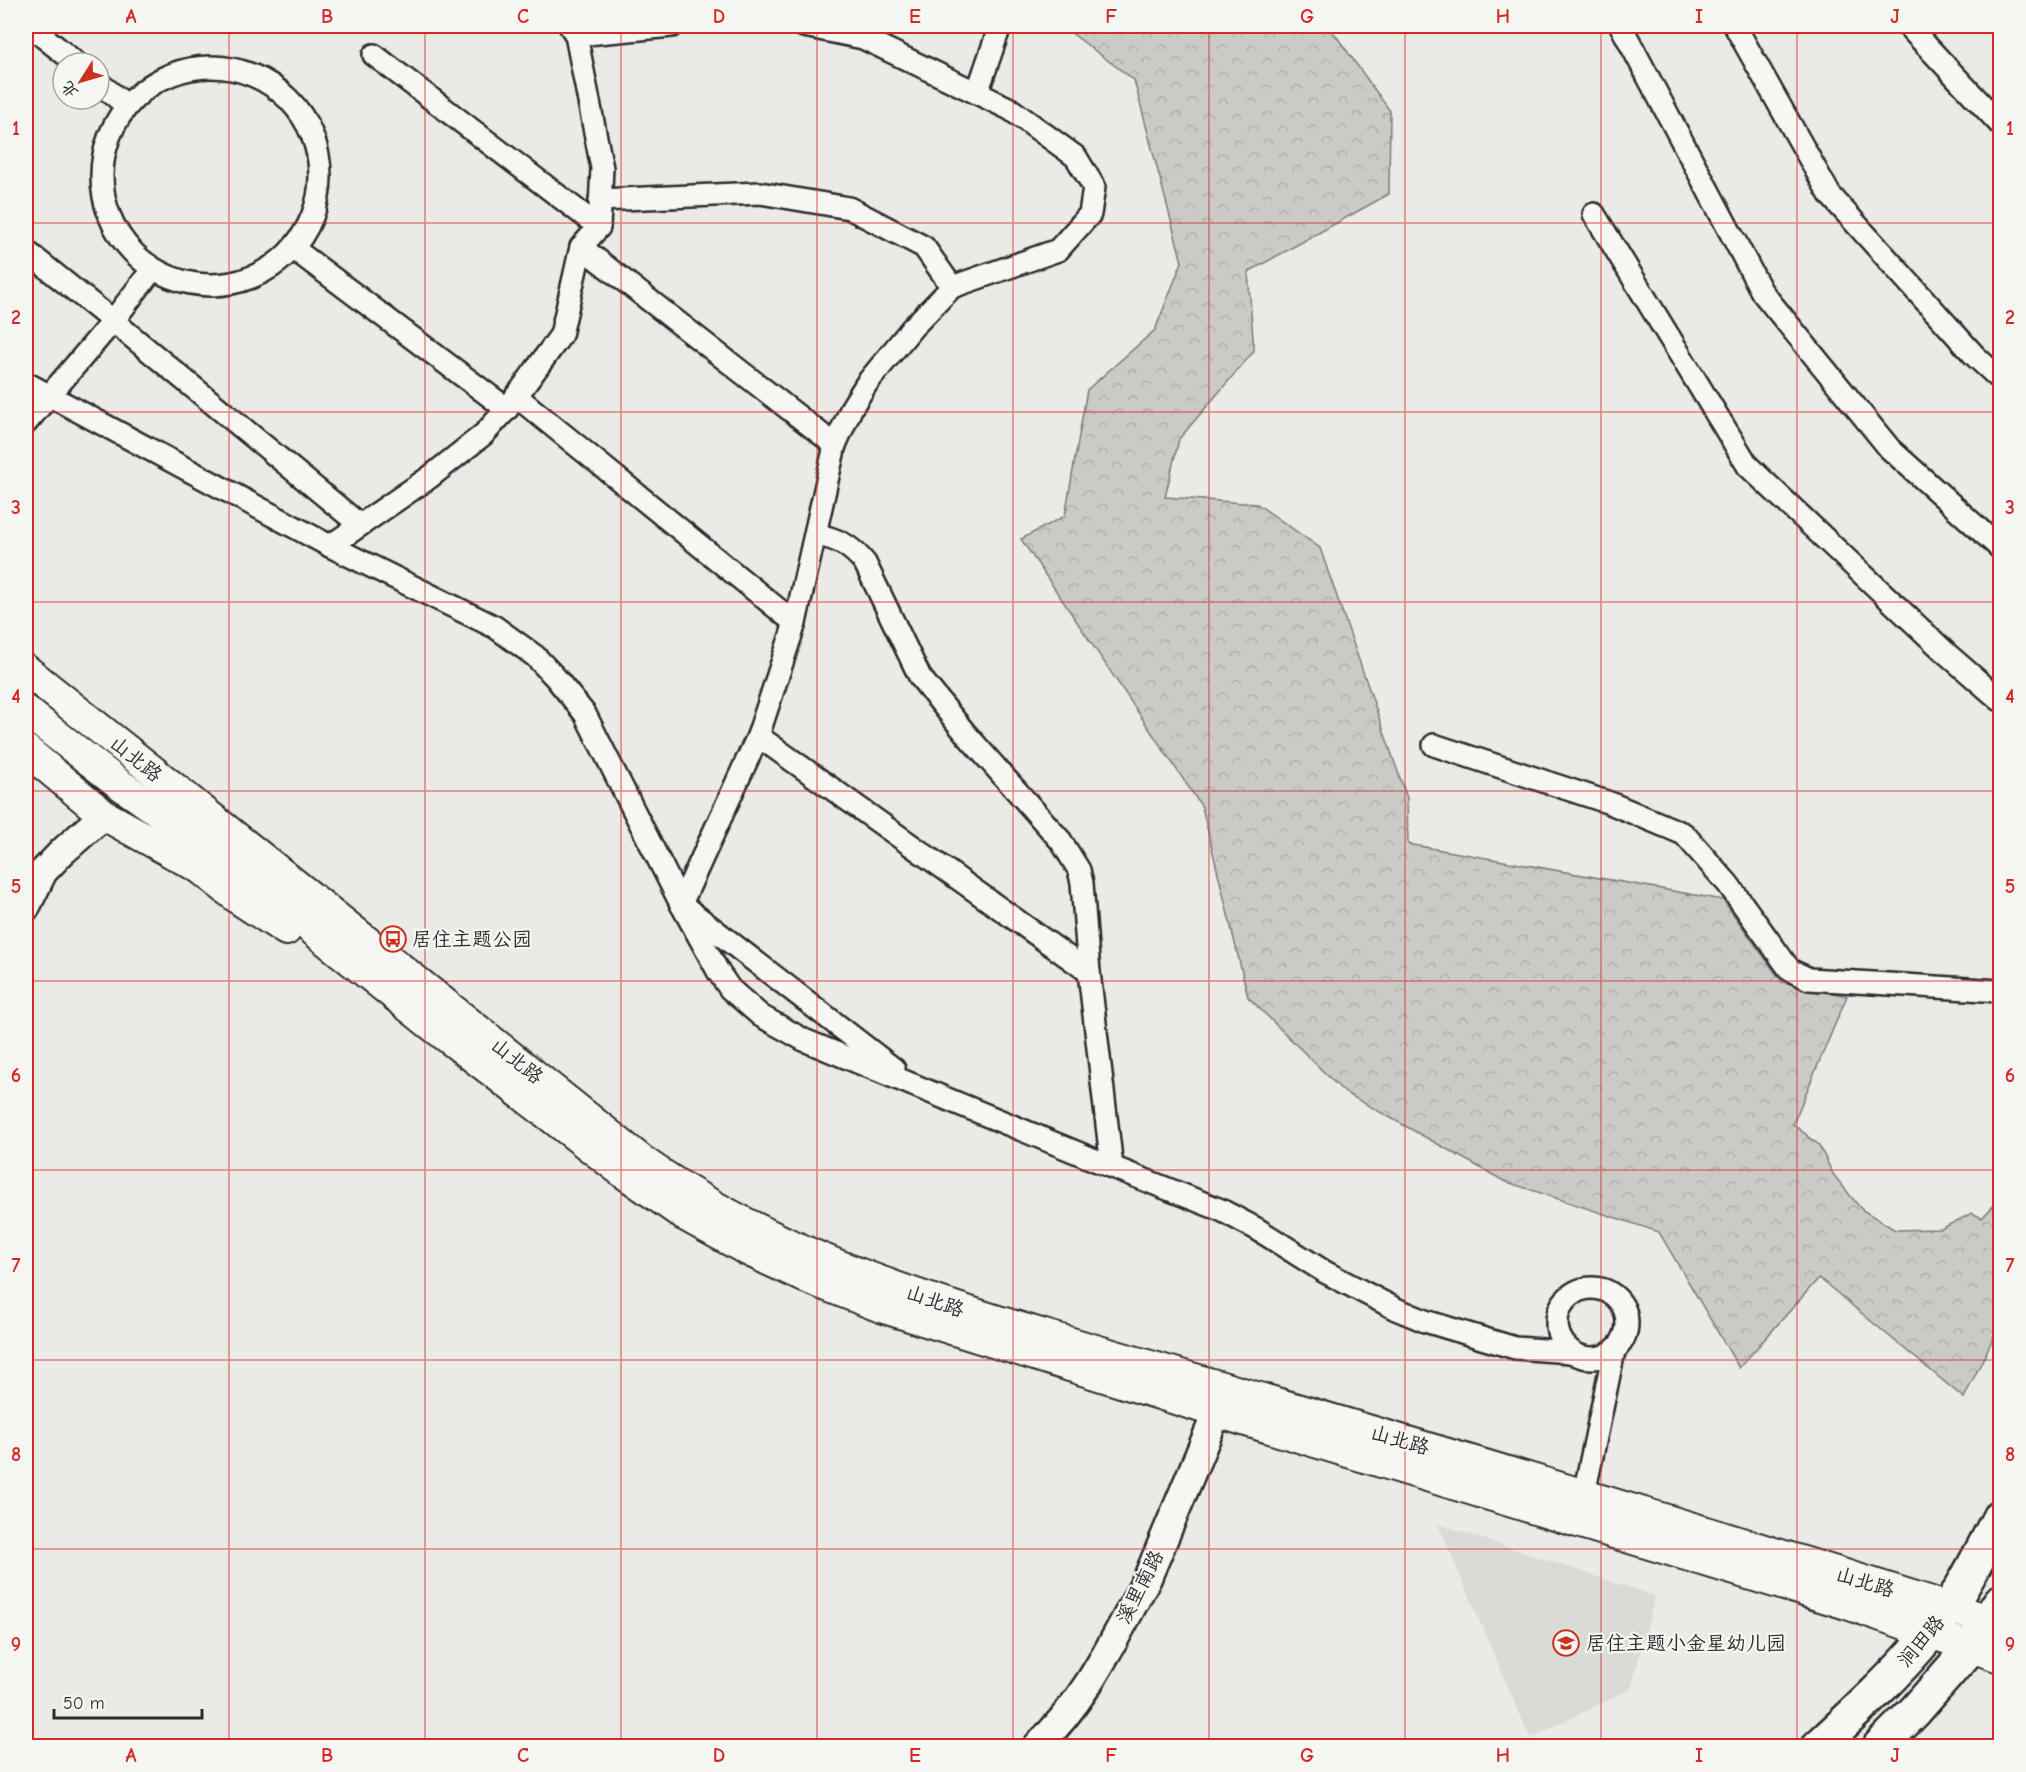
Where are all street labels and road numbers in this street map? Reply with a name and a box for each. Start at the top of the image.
street label: 山北路 [105,731,167,787]
street label: 山北路 [486,1033,548,1089]
street label: 山北路 [903,1280,968,1322]
street label: 山北路 [1368,1421,1433,1460]
street label: 溪里南路 [1112,1545,1169,1628]
street label: 山北路 [1833,1562,1898,1602]
street label: 涧田路 [1893,1610,1950,1671]

